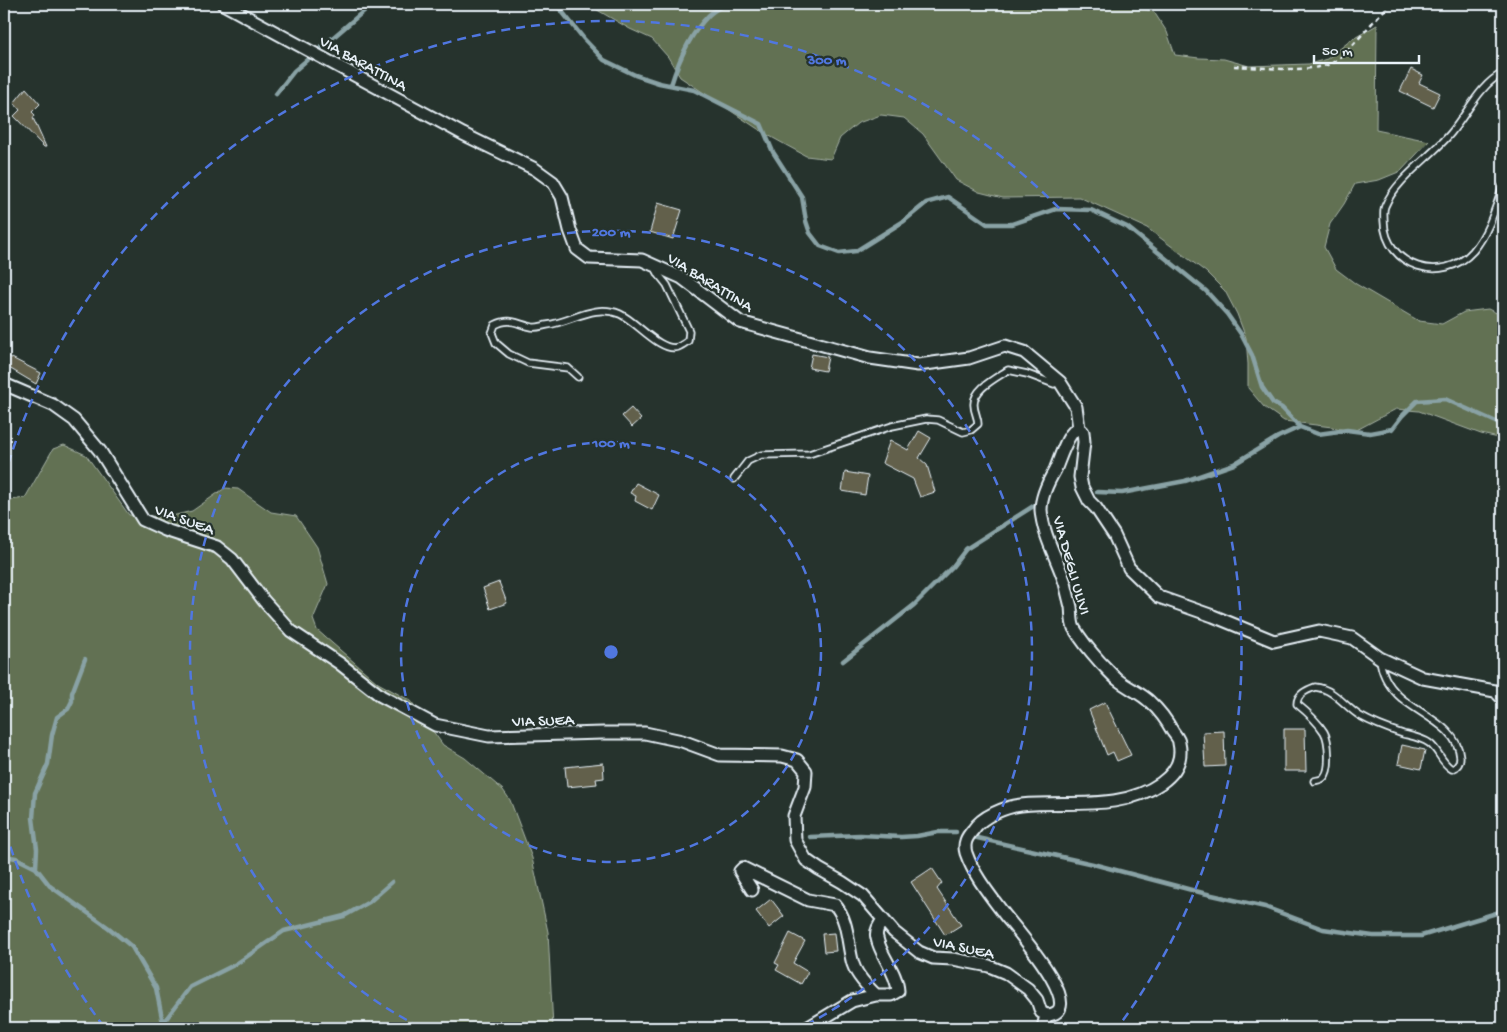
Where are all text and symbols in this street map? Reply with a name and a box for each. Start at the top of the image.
scale bar [1314,32,1420,64]
street label: VIA BARATTINA [314,33,411,98]
text: 50 m [1322,43,1353,61]
text: 300 m [806,52,847,70]
text: 200 m [592,224,631,242]
street label: VIA BARATTINA [662,250,757,319]
text: 100 m [591,435,630,453]
street label: VIA SUEA [150,501,218,541]
street label: VIA DEGLI ULIVI [1046,514,1093,617]
centre of rings [602,643,620,661]
street label: VIA SUEA [511,712,576,733]
street label: VIA SUEA [930,933,997,965]

